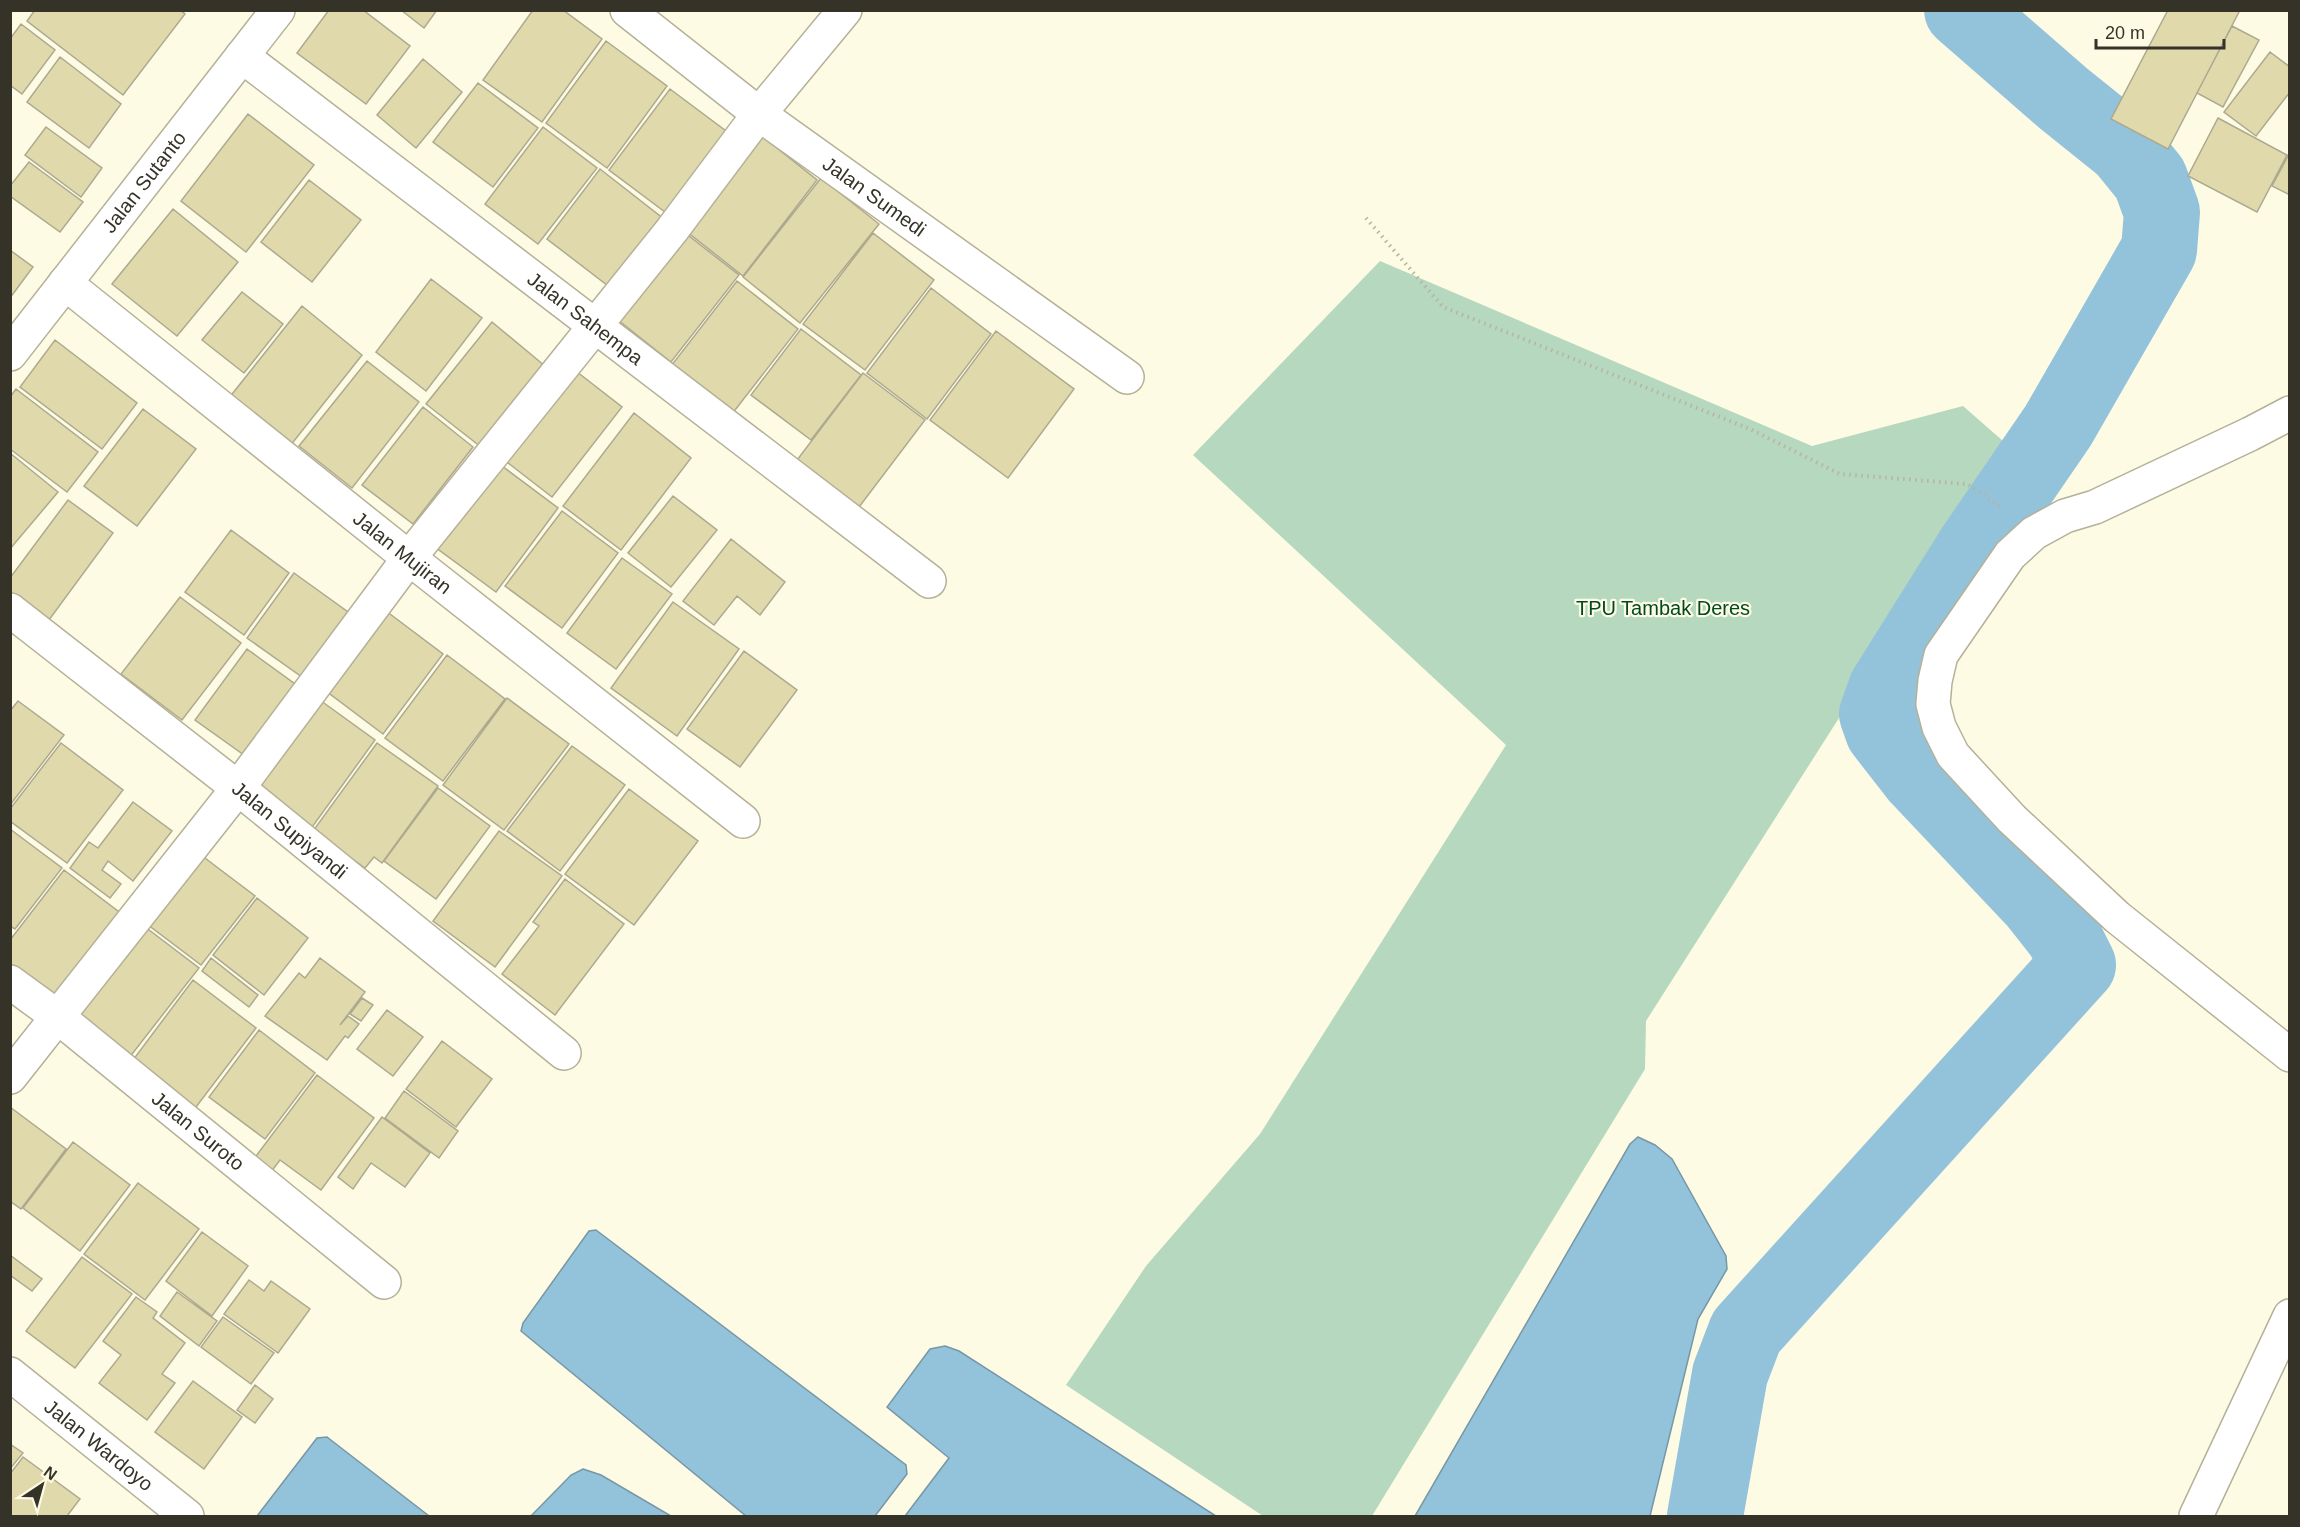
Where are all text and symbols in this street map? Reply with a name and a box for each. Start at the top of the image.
scale bar [2096,12,2224,50]
text: 20 m [2105,23,2145,43]
street label: Jalan Sutanto [98,127,190,237]
street label: Jalan Sumedi [819,152,930,241]
street label: Jalan Sahempa [523,267,648,370]
street label: Jalan Mujiran [349,507,456,598]
park label: TPU Tambak Deres [1576,597,1750,619]
street label: Jalan Supiyandi [228,777,352,883]
street label: Jalan Suroto [148,1087,249,1175]
street label: Jalan Wardoyo [40,1395,158,1495]
north arrow [12,1455,72,1515]
text: N [41,1463,60,1484]

